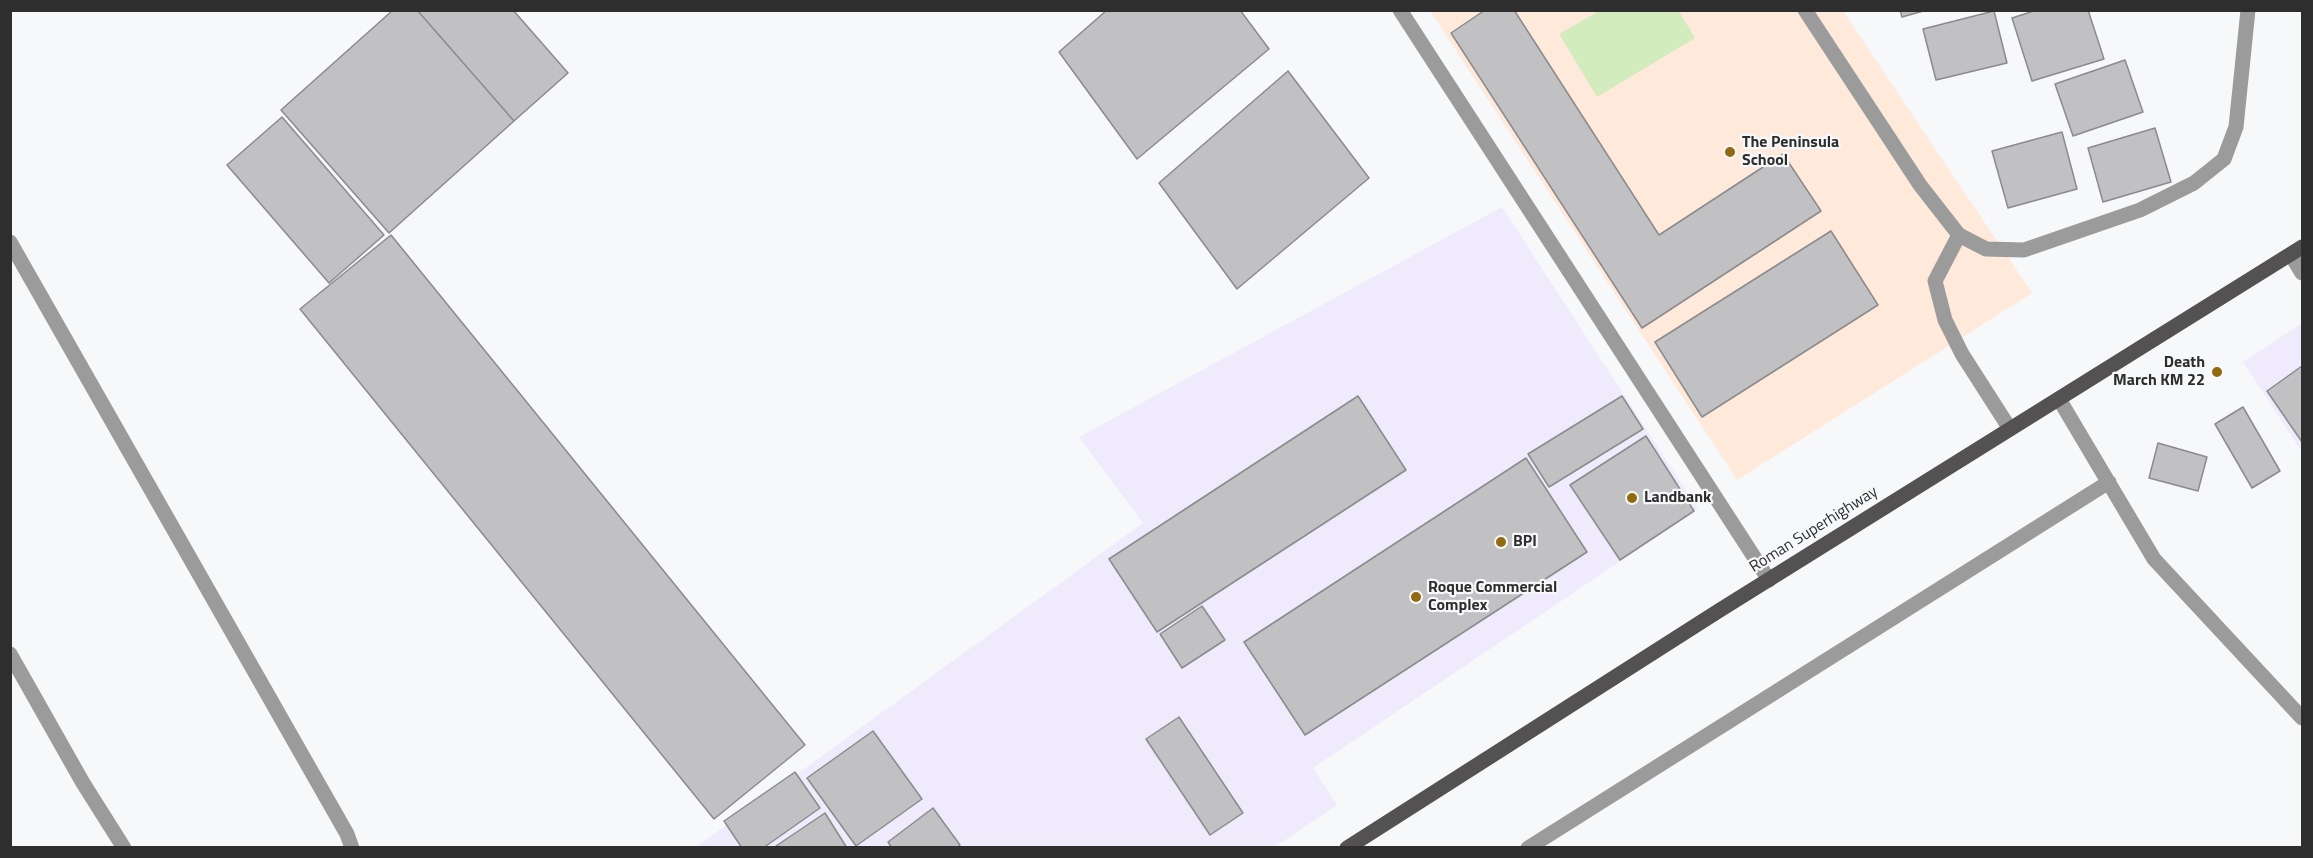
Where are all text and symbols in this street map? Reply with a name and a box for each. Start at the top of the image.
place label: The Peninsula School [1742,133,1839,171]
marker: The Peninsula School [1723,145,1737,159]
place label: Death March KM 22 [2113,353,2205,391]
marker: Death March KM 22 [2210,365,2224,379]
street label: Roman Superhighway [1746,483,1882,577]
place label: Landbank [1644,488,1711,508]
marker: Landbank [1625,491,1639,505]
place label: BPI [1513,532,1537,552]
marker: BPI [1494,535,1508,549]
place label: Roque Commercial Complex [1428,578,1557,616]
marker: Roque Commercial Complex [1409,590,1423,604]

